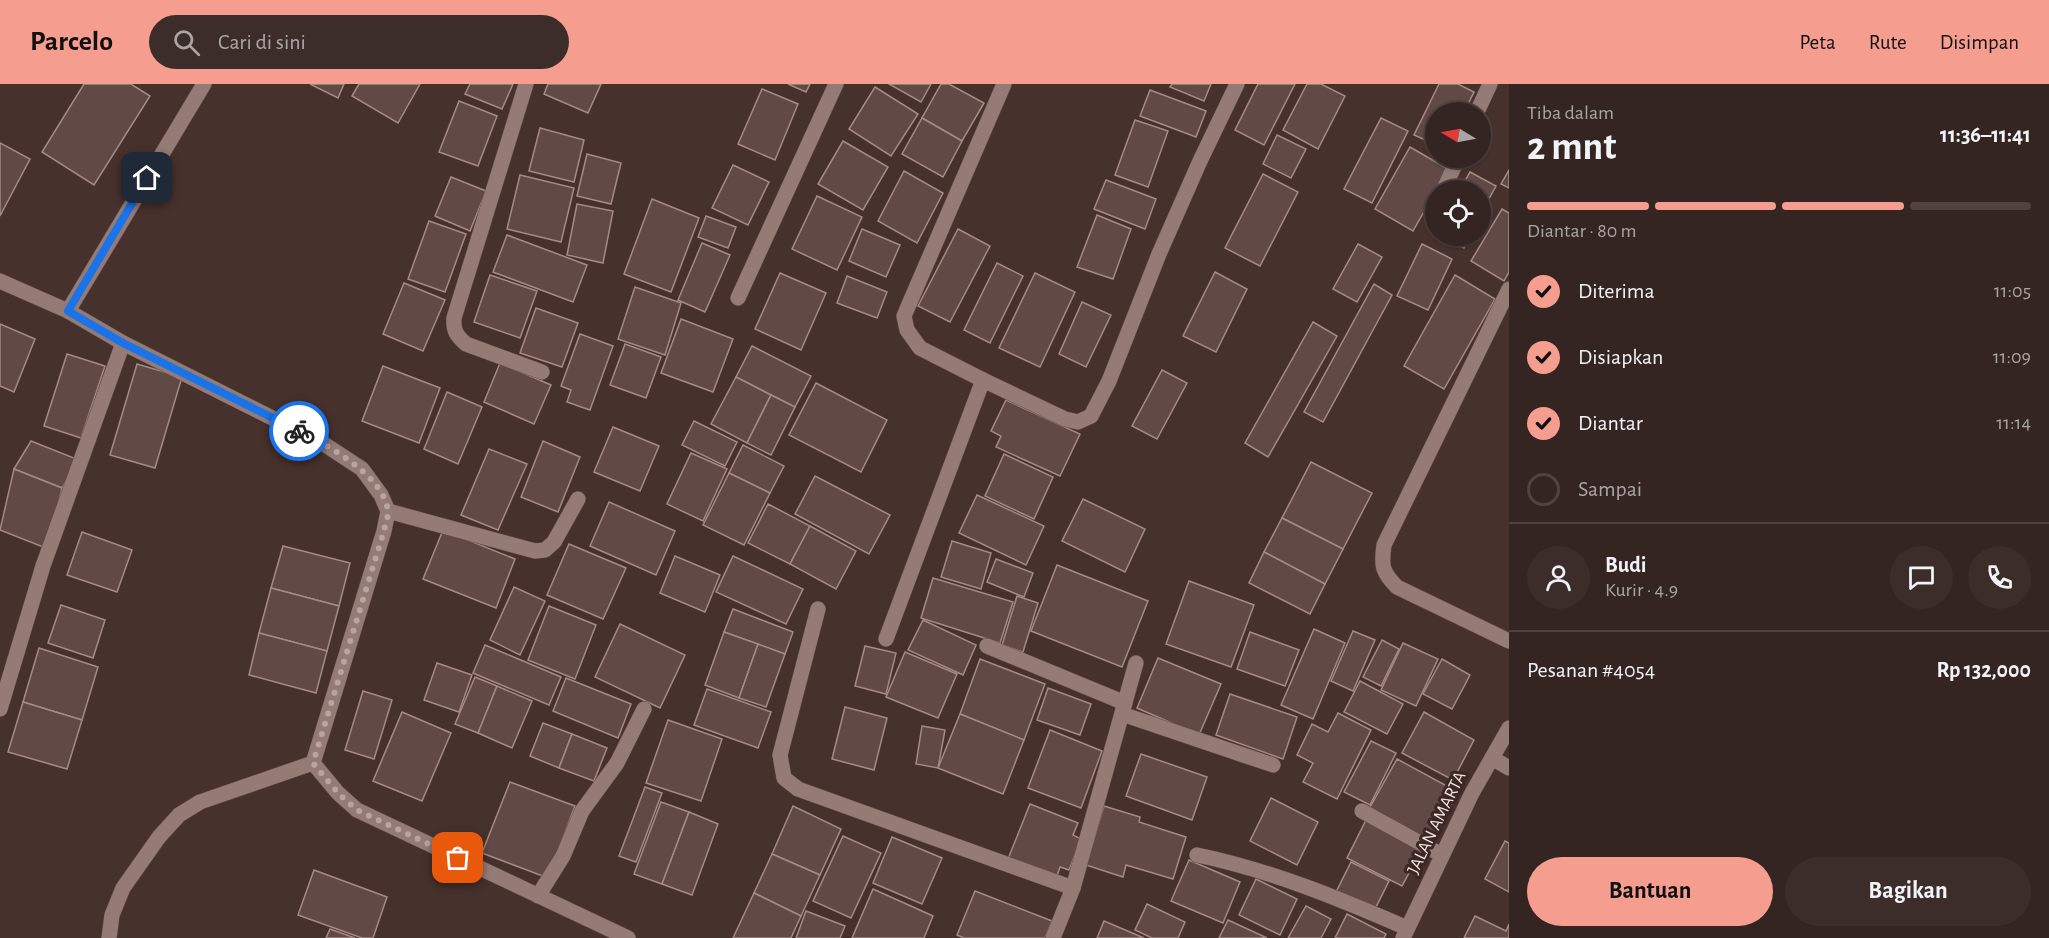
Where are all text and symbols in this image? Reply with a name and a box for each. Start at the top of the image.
search box [149,15,569,69]
icon: search [170,26,203,59]
text: Parcelo [30,28,113,56]
text: Cari di sini [218,31,306,53]
text: Peta [1800,32,1836,53]
text: Rute [1869,32,1907,53]
text: Disimpan [1940,32,2019,53]
north arrow [1425,102,1491,168]
map controls [1425,102,1491,246]
text: Tiba dalam [1527,103,1614,123]
text: 11:36–11:41 [1940,124,2031,146]
text: 2 mnt [1527,128,1616,167]
pin [121,152,172,203]
icon: home [130,161,163,194]
button: locate [1425,180,1491,246]
text: Diantar · 80 m [1527,221,1637,241]
icon: check [1527,275,1560,308]
text: Diterima [1578,280,1655,302]
text: 11:05 [1994,281,2031,301]
icon: check [1527,341,1560,374]
text: Disiapkan [1578,346,1663,368]
text: 11:09 [1993,347,2031,367]
courier [269,401,329,461]
icon: check [1527,407,1560,440]
text: Diantar [1578,412,1643,434]
text: 11:14 [1996,413,2031,433]
icon: bike [283,415,316,448]
text: Sampai [1578,478,1642,500]
button: person [1527,546,1590,609]
button: chat [1890,546,1953,609]
button: phone [1968,546,2031,609]
text: Budi [1605,554,1647,576]
text: Kurir · 4.9 [1605,580,1678,600]
text: Pesanan #4054 [1527,659,1655,681]
text: Rp 132,000 [1937,659,2031,681]
street label: JALAN AMARTA [1404,768,1470,877]
pin [432,832,483,883]
icon: bag [441,841,474,874]
button: Bantuan [1527,857,1773,926]
button: Bagikan [1785,857,2031,926]

